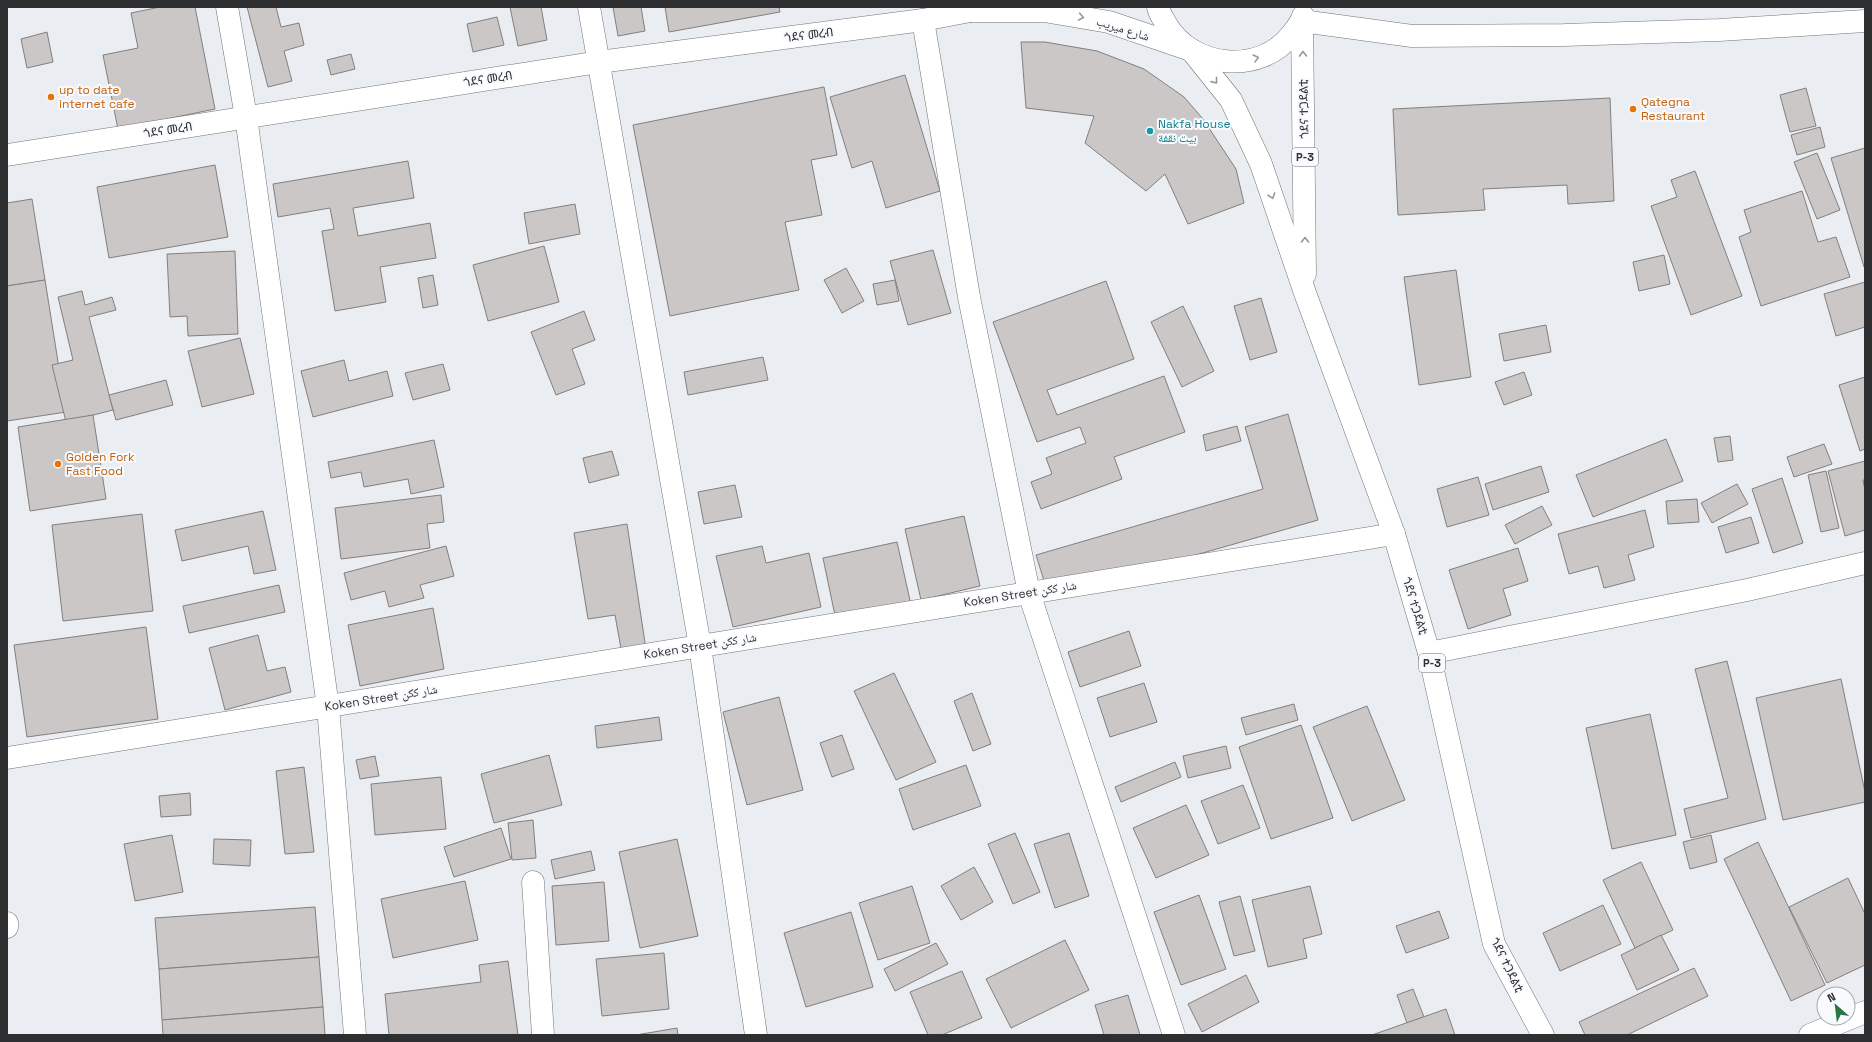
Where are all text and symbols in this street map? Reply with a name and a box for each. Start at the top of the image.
one-way arrow [1078,13,1084,21]
street label: شارع ميريب [1095,13,1151,45]
street label: ጎደና መረብ [784,24,834,46]
one-way arrow [1299,51,1307,57]
one-way arrow [1252,55,1259,63]
street label: ጎደና መረብ [462,67,514,91]
one-way arrow [1211,76,1218,83]
street label: ጎደና ተጋደልቲ [1295,78,1313,139]
place label: up to date internet cafe [59,82,135,112]
marker: up to date internet cafe [46,92,56,102]
place label: Qategna Restaurant [1641,94,1705,124]
marker: Qategna Restaurant [1628,104,1638,114]
place label: Nakfa House بيت نقفة [1158,116,1231,146]
street label: ጎደና መረብ [142,118,194,142]
marker: Nakfa House بيت نقفة [1145,126,1155,136]
road number: P-3 [1292,148,1318,166]
one-way arrow [1268,193,1276,200]
one-way arrow [1301,237,1309,243]
place label: Golden Fork Fast Food [66,449,135,479]
marker: Golden Fork Fast Food [53,459,63,469]
street label: ጎደና ተጋደልቲ [1399,575,1432,637]
street label: Koken Street شار ككن [962,577,1078,611]
street label: Koken Street شار ككن [642,629,758,663]
road number: P-3 [1419,654,1445,672]
street label: Koken Street شار ككن [323,681,439,715]
street label: ጎደና ተጋደልቲ [1487,935,1528,996]
north arrow [1816,986,1856,1026]
text: N [1825,989,1838,1005]

